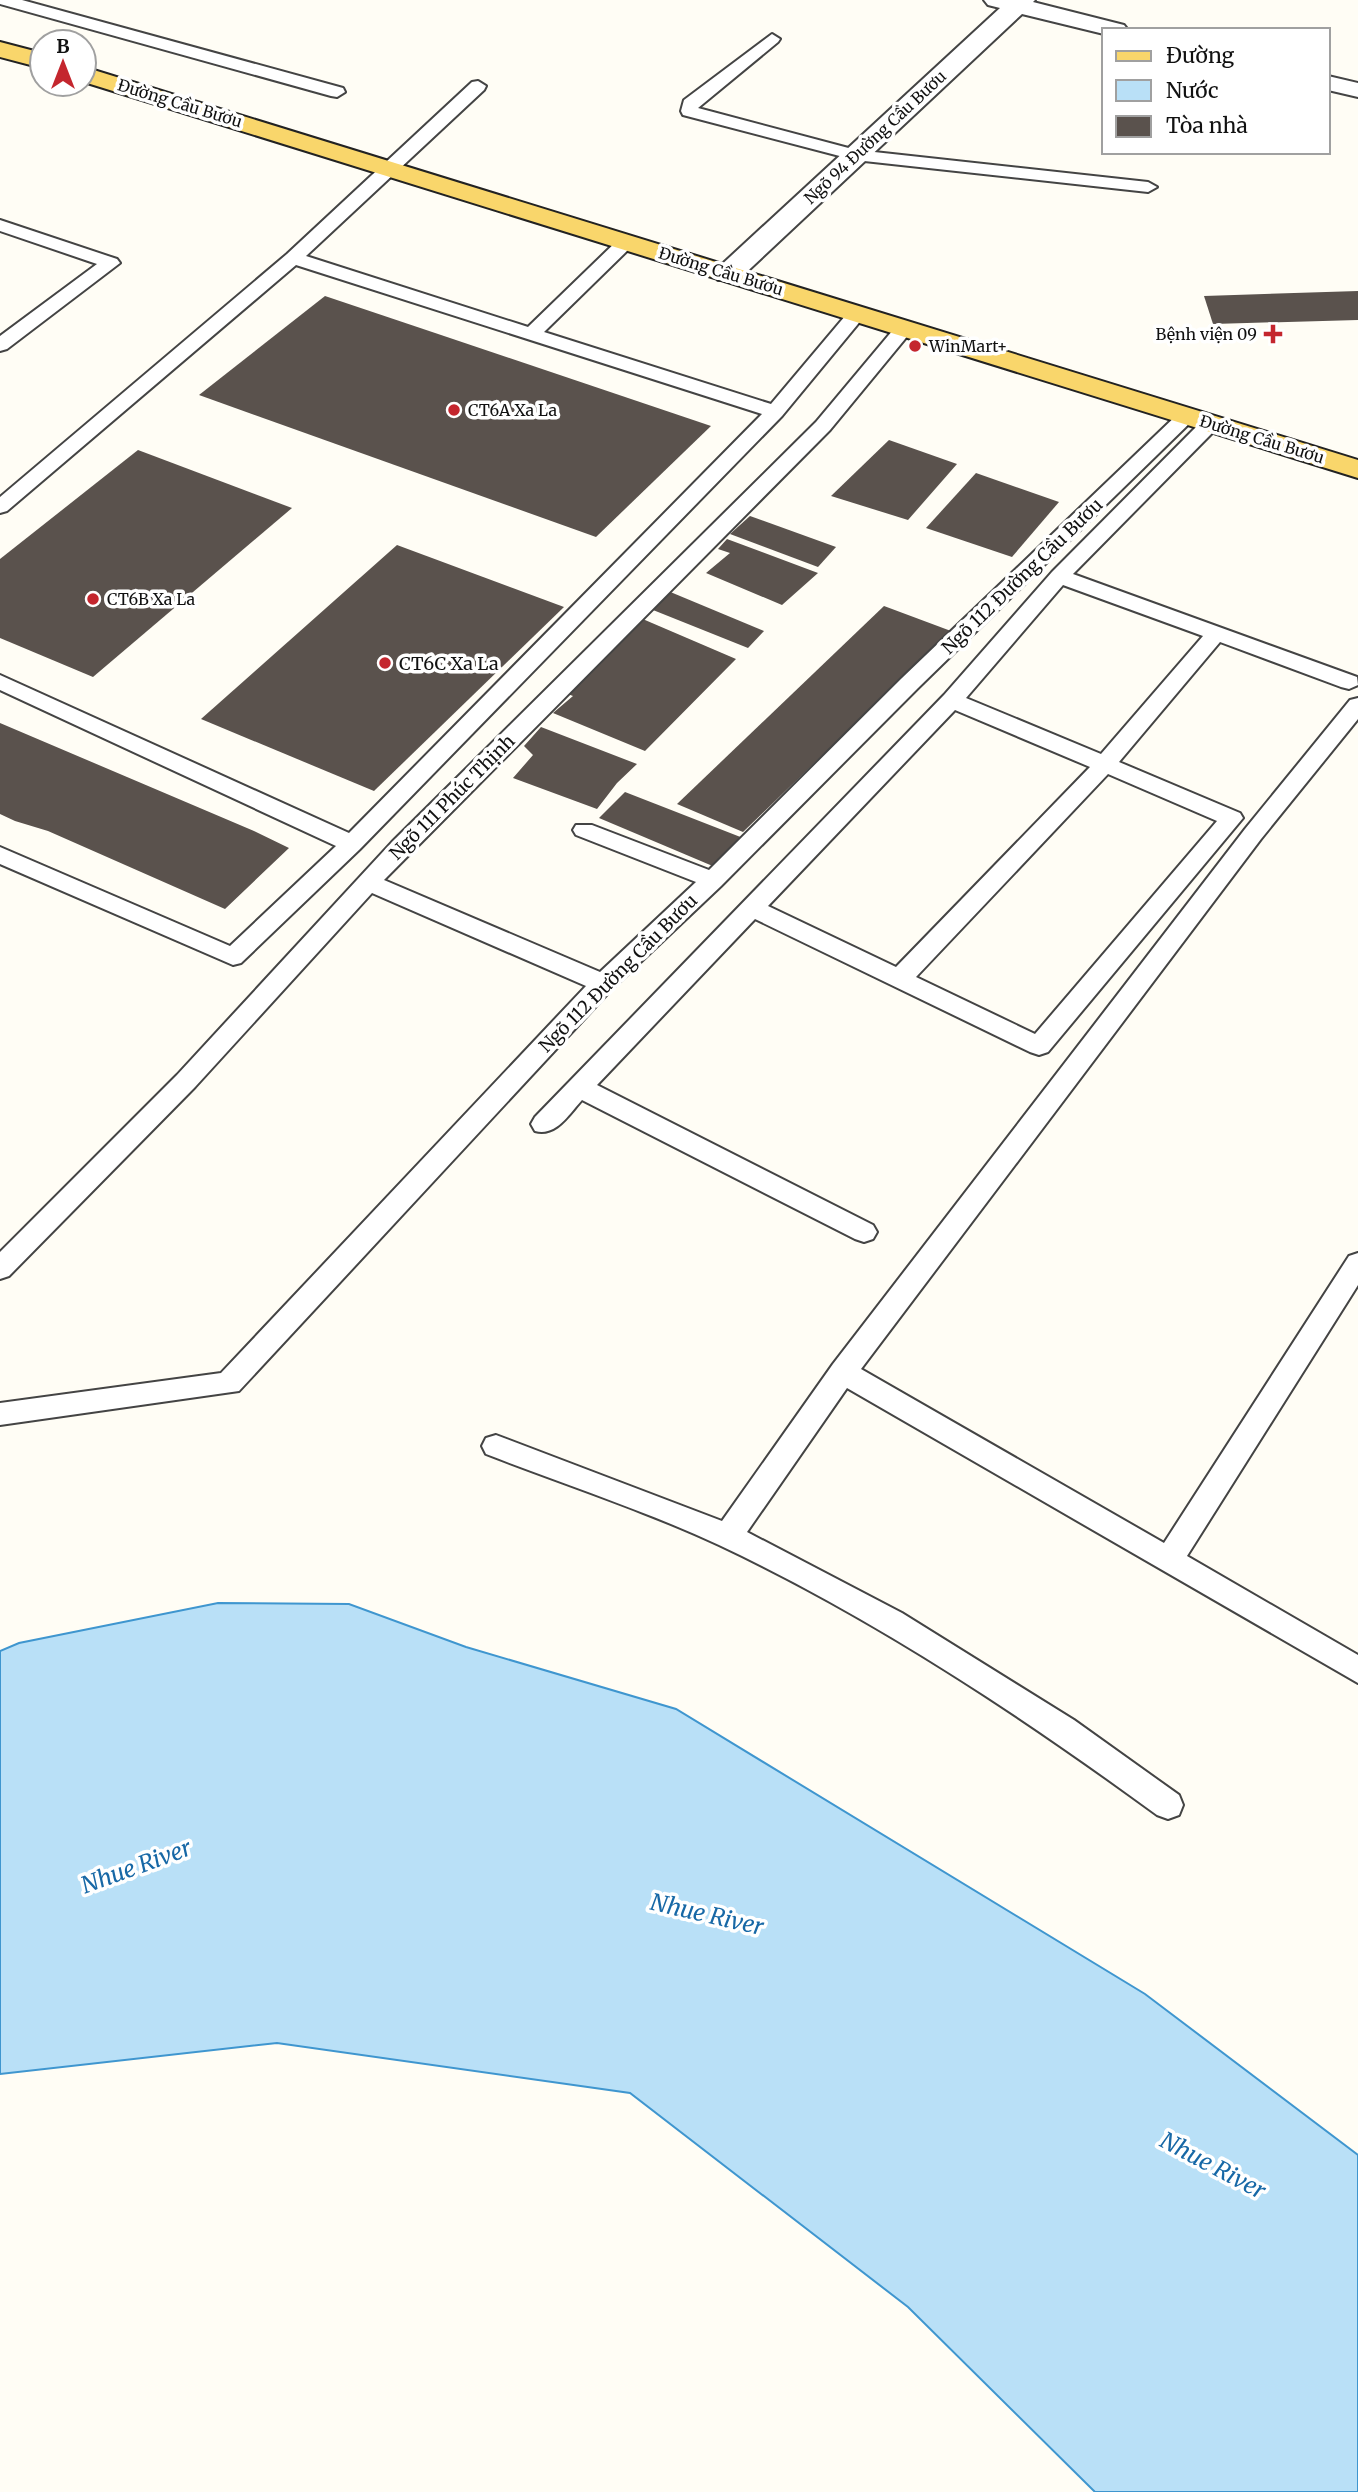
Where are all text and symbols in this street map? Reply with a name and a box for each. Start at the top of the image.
north arrow [28,28,98,98]
legend [1102,28,1330,154]
text: B [56,34,70,58]
text: Đường [1166,42,1235,69]
street label: Ngõ 94 Đường Cầu Bươu [800,66,950,208]
street label: Đường Cầu Bươu [115,75,245,131]
text: Nước [1166,77,1219,104]
text: Tòa nhà [1166,112,1248,139]
street label: Đường Cầu Bươu [656,243,786,299]
place label: Bệnh viện 09 [1156,324,1257,344]
marker: Bệnh viện 09 [1263,324,1283,344]
place label: WinMart+ [928,336,1007,356]
marker: WinMart+ [907,338,923,354]
place label: CT6A Xa La [468,400,557,420]
marker: CT6A Xa La [446,402,462,418]
street label: Đường Cầu Bươu [1197,411,1327,467]
street label: Ngõ 112 Đường Cầu Bươu [937,493,1107,659]
place label: CT6B Xa La [107,589,196,609]
marker: CT6B Xa La [85,591,101,607]
place label: CT6C Xa La [399,652,499,675]
marker: CT6C Xa La [377,655,393,671]
street label: Ngõ 111 Phúc Thịnh [385,729,520,864]
street label: Ngõ 112 Đường Cầu Bươu [534,889,702,1057]
water label: Nhue River [77,1832,196,1899]
water label: Nhue River [648,1887,767,1941]
water label: Nhue River [1155,2125,1271,2205]

